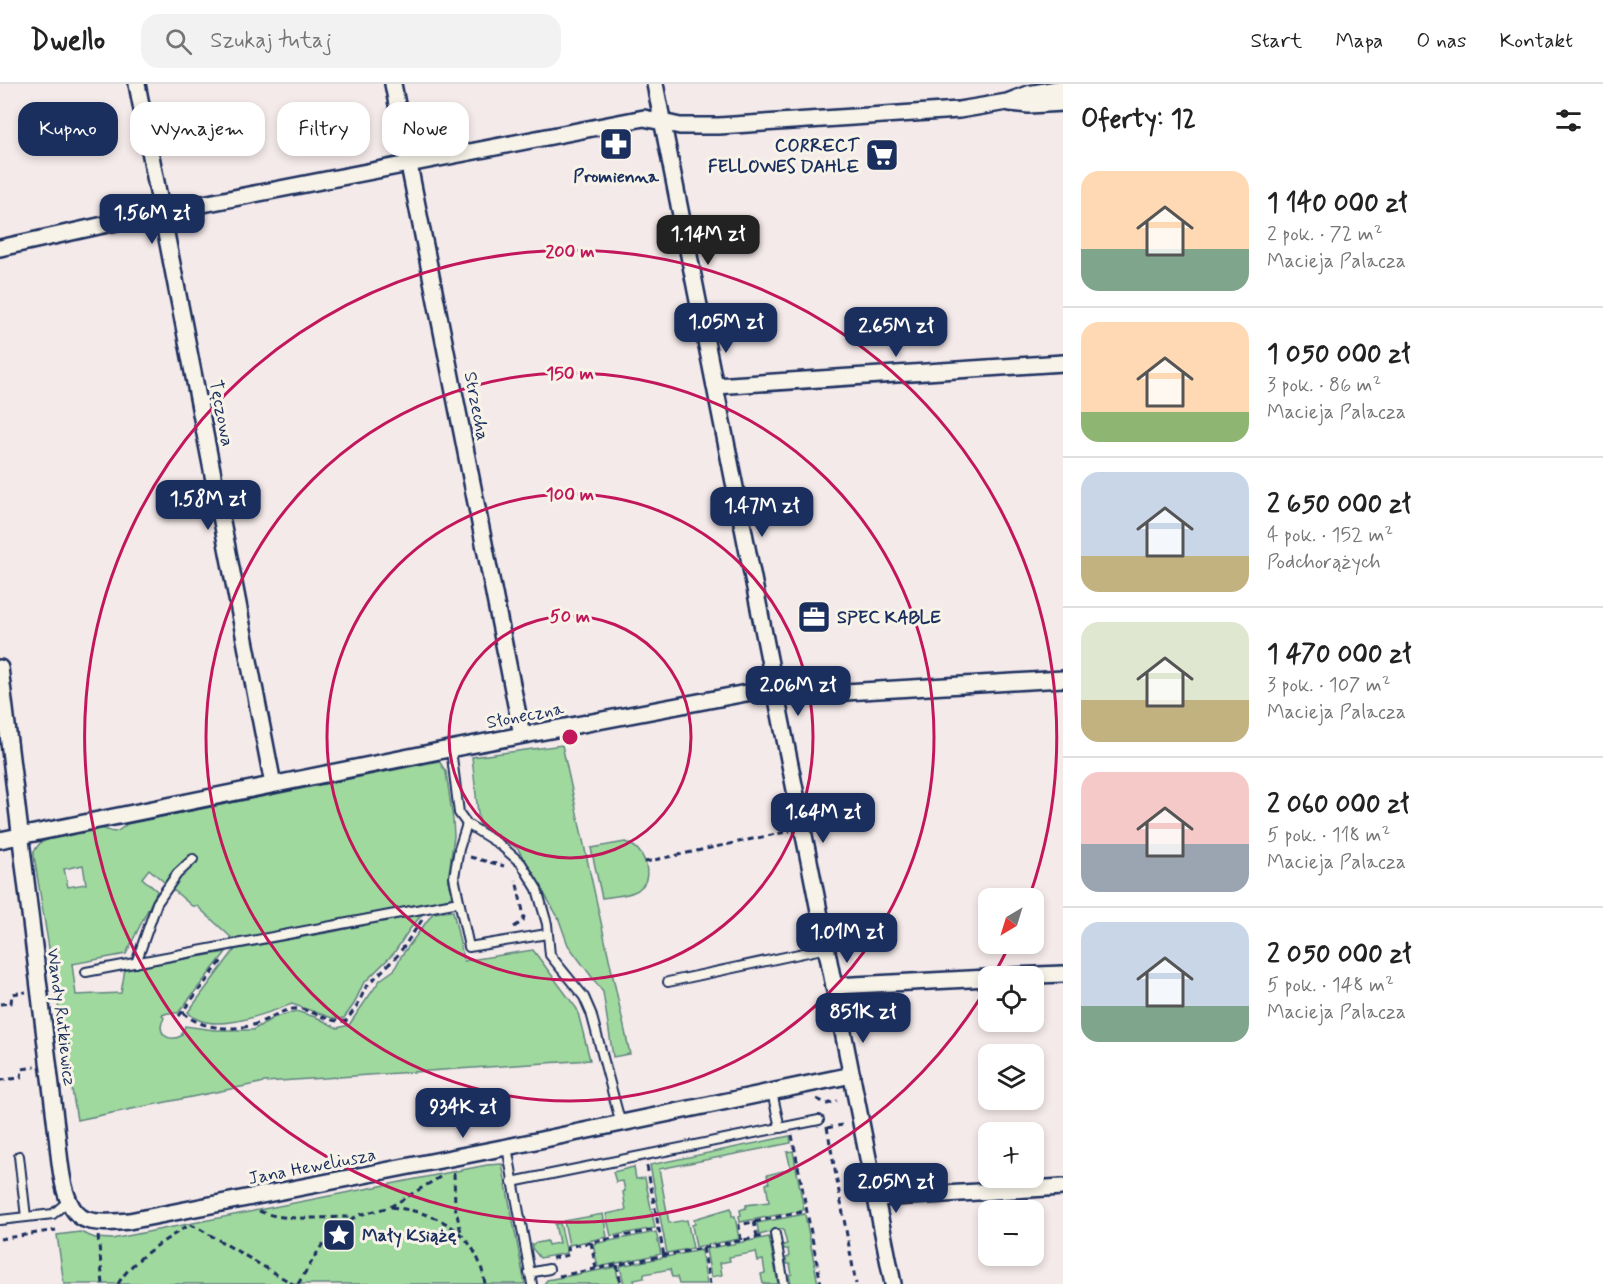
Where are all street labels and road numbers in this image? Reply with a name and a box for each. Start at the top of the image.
street label: Strzecha [458,370,494,443]
street label: Tęczowa [203,378,239,448]
street label: Słoneczna [484,697,566,735]
street label: Wandy Rutkiewicz [41,947,81,1087]
street label: Jana Heweliusza [246,1143,378,1191]

